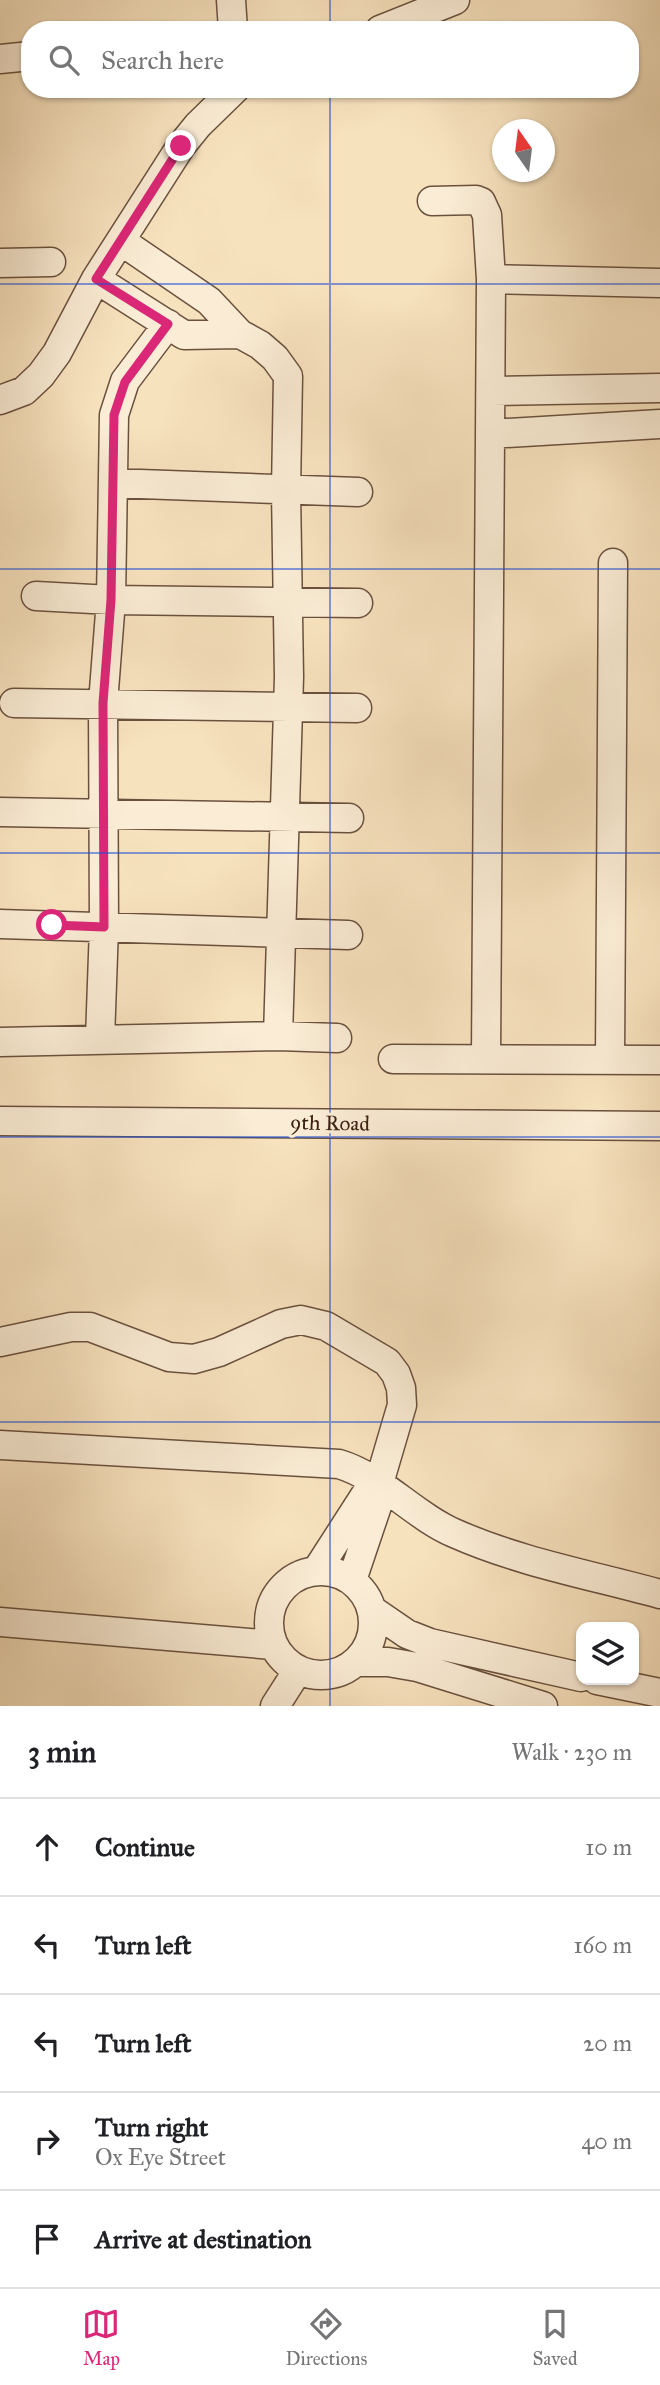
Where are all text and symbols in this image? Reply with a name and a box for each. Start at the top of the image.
search box [21,21,639,98]
icon: search [45,41,83,79]
text: Search here [101,44,224,76]
north arrow [492,119,555,182]
route end [165,130,196,161]
route start [36,909,67,940]
street label: 9th Road [290,1109,371,1137]
map controls [576,1622,639,1685]
button: layers [576,1622,639,1685]
text: 3 min [28,1734,96,1770]
text: Walk · 230 m [512,1738,632,1766]
icon: ahead [28,1828,66,1866]
text: Continue [95,1831,195,1863]
text: 10 m [585,1833,632,1861]
icon: left [28,1926,66,1964]
text: Turn left [95,1929,191,1961]
text: 160 m [574,1931,632,1959]
icon: left [28,2024,66,2062]
text: Turn left [95,2027,191,2059]
text: 20 m [583,2029,632,2057]
text: Turn right [95,2111,208,2143]
icon: right [28,2122,66,2160]
text: 40 m [582,2127,632,2155]
text: Ox Eye Street [95,2143,226,2171]
icon: arrive [28,2220,66,2258]
text: Arrive at destination [95,2223,312,2255]
tab: Map [82,2305,120,2370]
tab: Directions [285,2305,367,2370]
tab: Saved [532,2305,578,2370]

